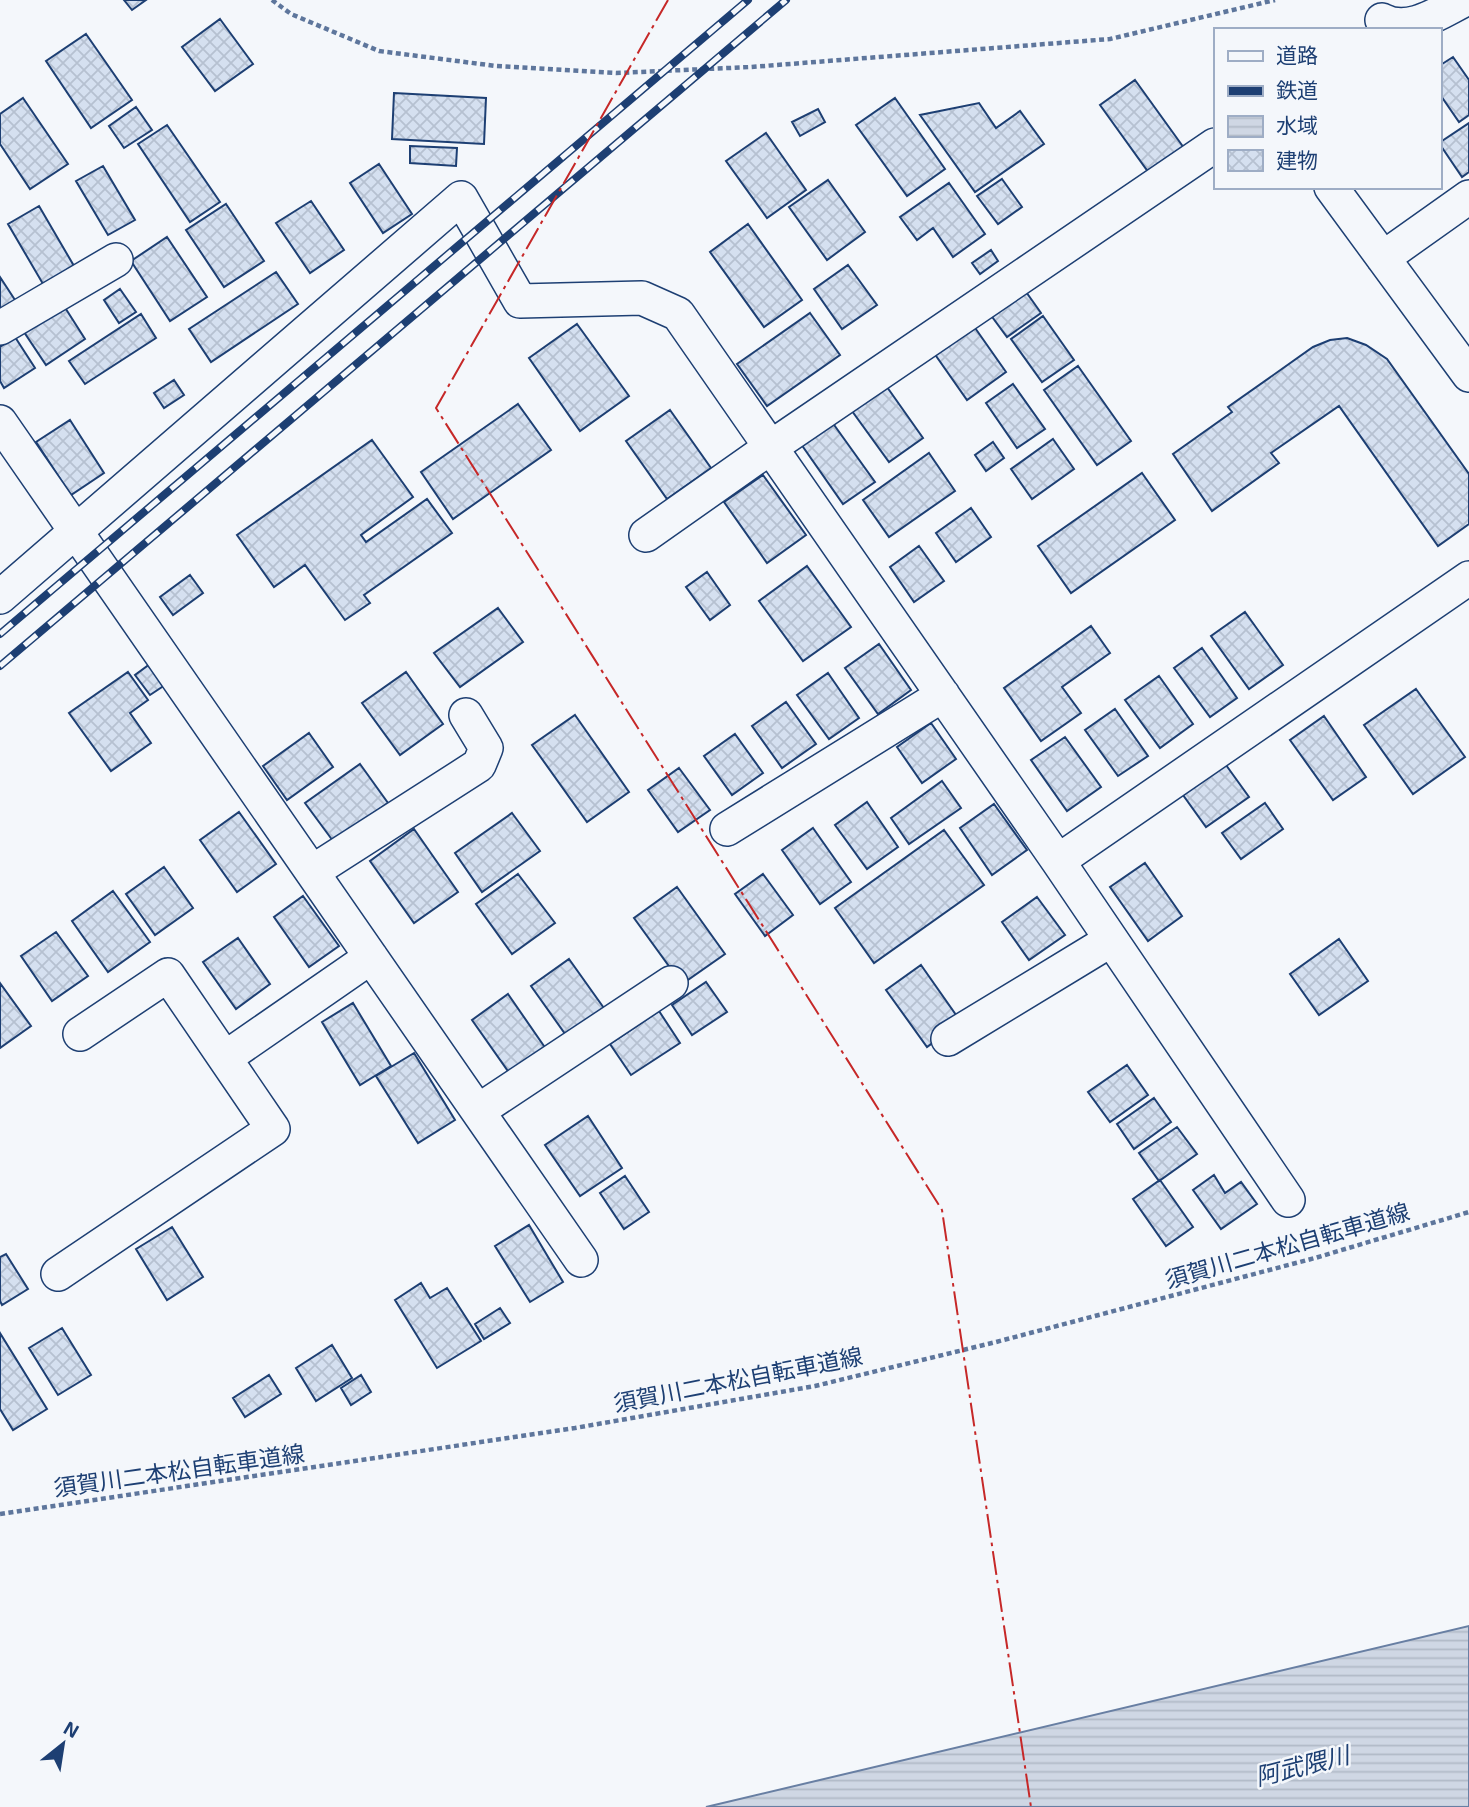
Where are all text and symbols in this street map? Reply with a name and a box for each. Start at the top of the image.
legend [1214,28,1441,189]
text: 道路 [1276,42,1318,67]
text: 鉄道 [1276,77,1318,102]
text: 水域 [1276,112,1318,137]
text: 建物 [1276,147,1318,172]
street label: 須賀川二本松自転車道線 [1162,1197,1412,1293]
street label: 須賀川二本松自転車道線 [611,1341,865,1417]
street label: 須賀川二本松自転車道線 [52,1439,306,1501]
north arrow [28,1709,98,1779]
text: N [60,1715,83,1742]
water label: 阿武隈川 [1252,1739,1355,1791]

